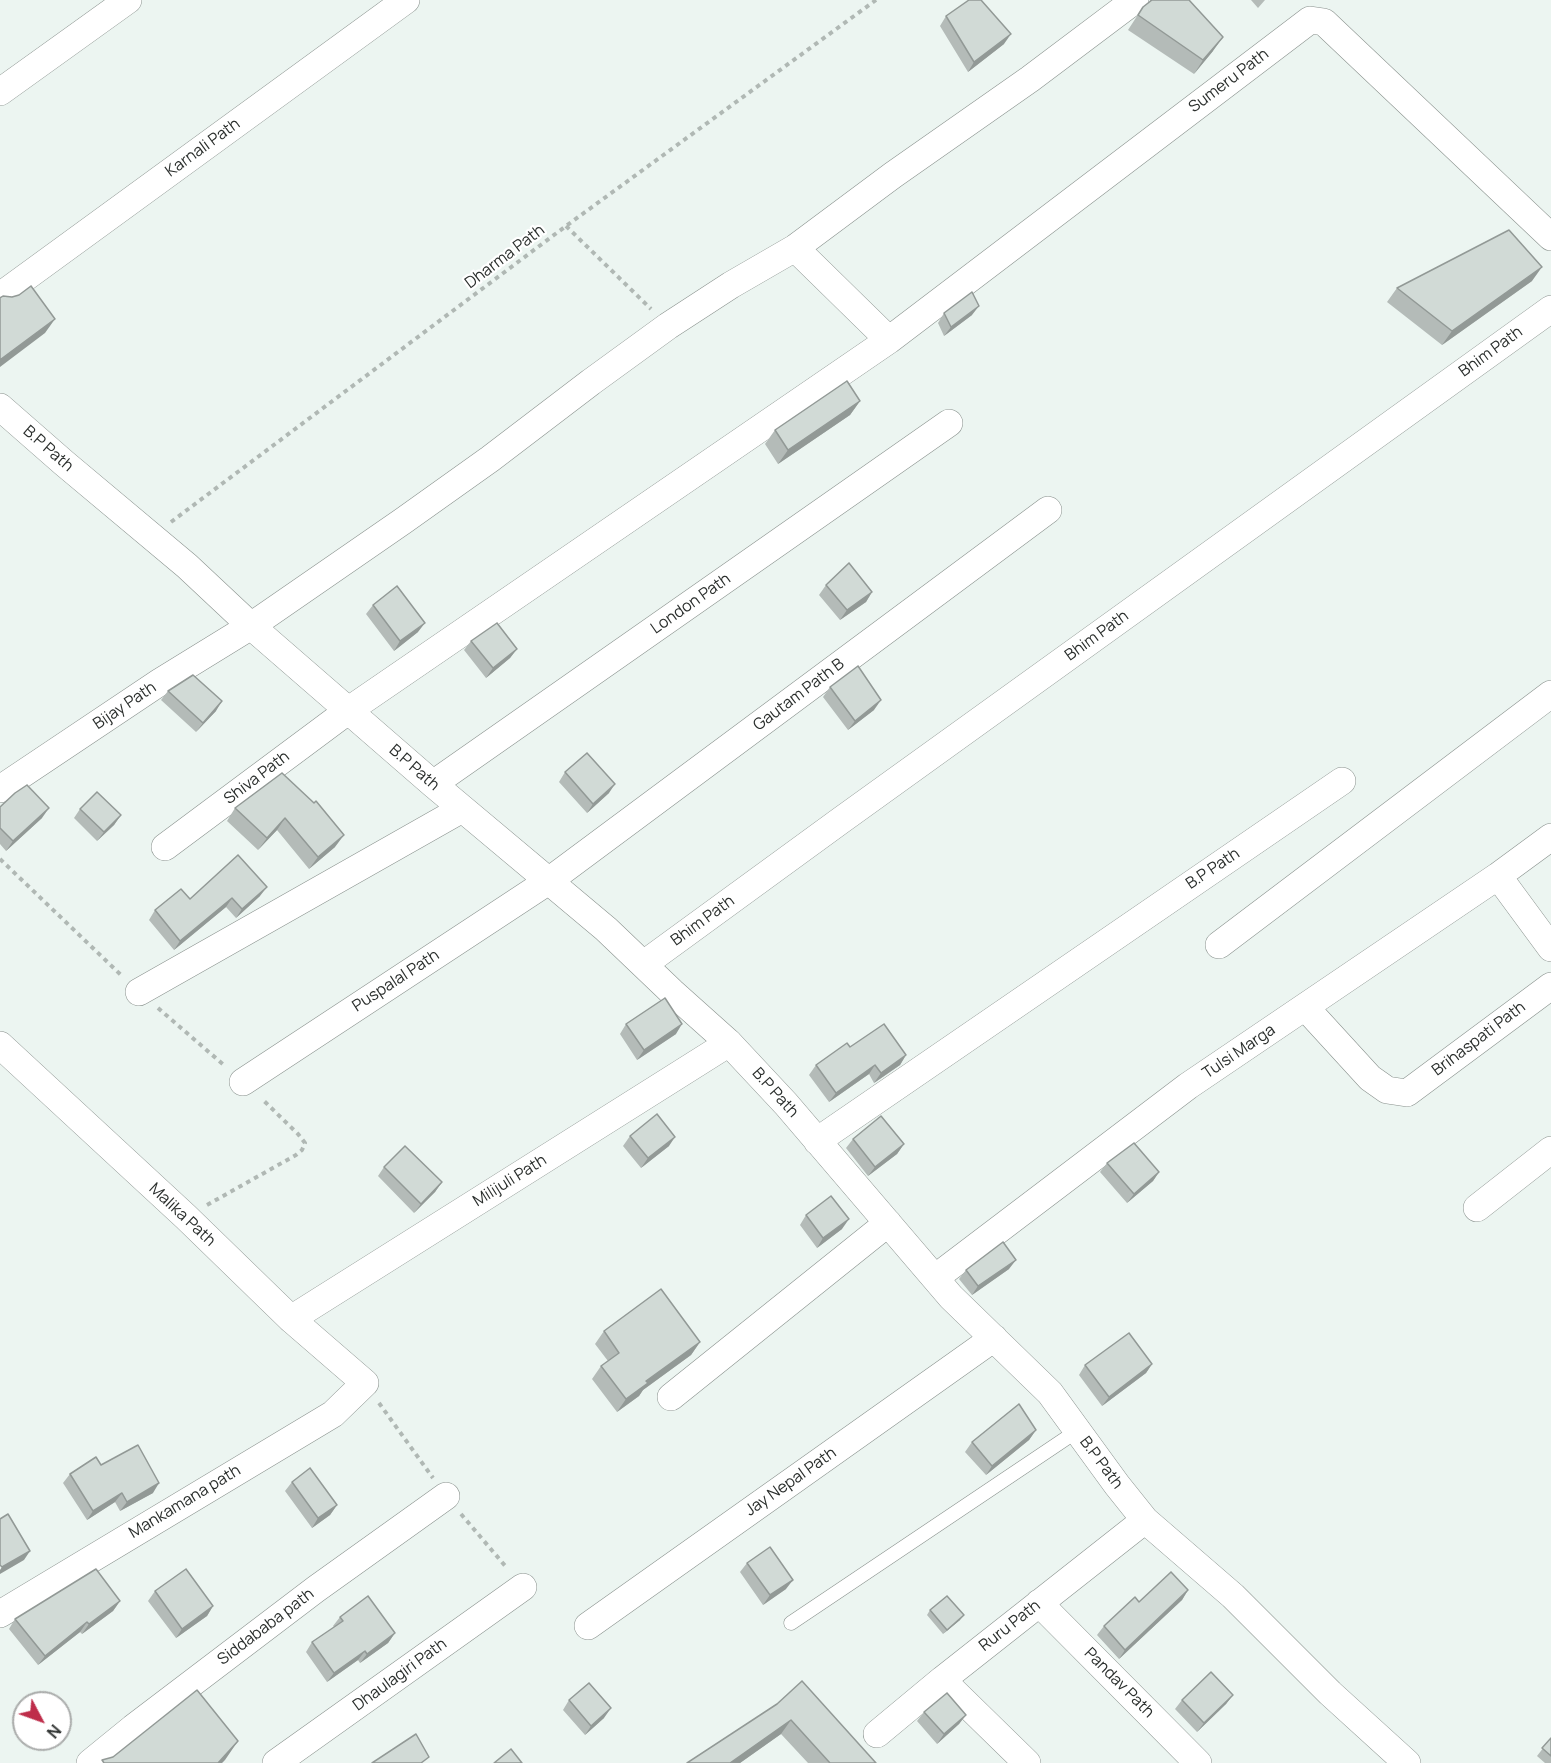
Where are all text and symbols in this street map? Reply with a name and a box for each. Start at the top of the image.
street label: Sumeru Path [1185,45,1273,117]
street label: Karnali Path [162,115,244,181]
street label: Dharma Path [461,221,549,293]
street label: Bhim Path [1455,323,1527,381]
street label: B.P Path [19,422,77,476]
street label: London Path [647,570,735,638]
street label: Bhim Path [1061,607,1133,665]
street label: Gautam Path B [750,655,848,735]
street label: Bijay Path [90,678,160,734]
street label: B.P Path [385,741,443,795]
street label: Shiva Path [221,747,293,809]
street label: B.P Path [1183,844,1243,894]
street label: Bhim Path [667,892,739,950]
street label: Puspalal Path [349,946,443,1016]
street label: Brihaspati Path [1429,998,1529,1080]
street label: Tulsi Marga [1199,1021,1279,1083]
street label: B.P Path [748,1064,802,1122]
street label: Milijuli Path [470,1151,550,1211]
street label: Malika Path [145,1179,219,1251]
street label: B.P Path [1075,1433,1127,1493]
street label: Jay Nepal Path [742,1443,840,1521]
street label: Mankamana path [126,1461,244,1543]
street label: Siddababa path [214,1585,318,1669]
street label: Ruru Path [976,1596,1044,1656]
street label: Dhaulagiri Path [349,1635,451,1715]
street label: Pandav Path [1080,1644,1158,1722]
north arrow [12,1691,72,1751]
text: N [42,1720,66,1743]

